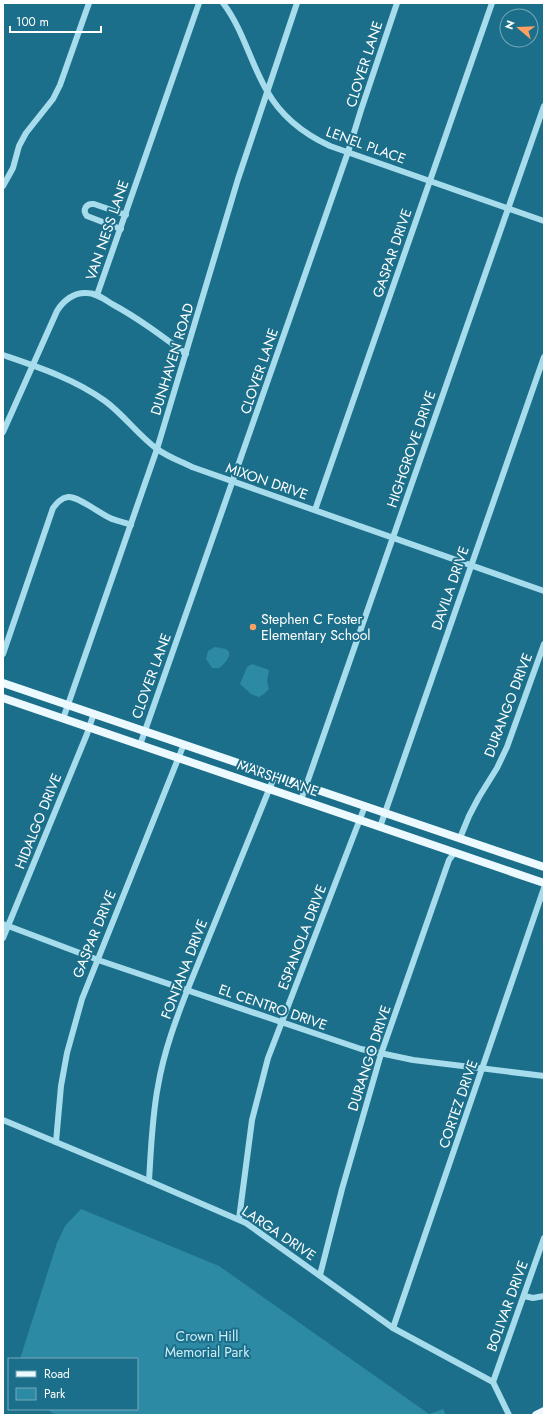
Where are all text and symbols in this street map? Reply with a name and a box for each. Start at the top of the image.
scale bar [10,8,101,34]
north arrow [499,8,539,48]
text: 100 m [16,13,49,31]
street label: CLOVER LANE [341,18,387,110]
text: N [501,18,519,31]
street label: LENEL PLACE [323,121,409,169]
street label: VAN NESS LANE [80,177,134,283]
street label: GASPAR DRIVE [367,206,417,300]
street label: DUNHAVEN ROAD [145,301,199,417]
street label: CLOVER LANE [235,325,283,417]
street label: HIGHGROVE DRIVE [382,388,440,510]
street label: MIXON DRIVE [223,458,311,504]
street label: DAVILA DRIVE [426,543,474,633]
place label: Stephen C Foster Elementary School [261,609,371,645]
marker: Stephen C Foster Elementary School [248,622,258,632]
street label: CLOVER LANE [126,630,176,722]
street label: DURANGO DRIVE [479,650,537,760]
street label: MARSH LANE [235,755,321,801]
street label: HIDALGO DRIVE [10,770,66,872]
street label: ESPANOLA DRIVE [273,882,331,992]
street label: GASPAR DRIVE [67,887,121,981]
street label: FONTANA DRIVE [156,916,212,1022]
street label: EL CENTRO DRIVE [216,979,330,1035]
street label: DURANGO DRIVE [342,1003,396,1113]
street label: CORTEZ DRIVE [434,1057,482,1151]
street label: LARGA DRIVE [238,1201,320,1265]
street label: BOLIVAR DRIVE [481,1258,533,1354]
park label: Crown Hill Memorial Park [165,1326,250,1362]
legend [8,1358,138,1410]
text: Road [44,1365,70,1383]
text: Park [44,1385,66,1403]

